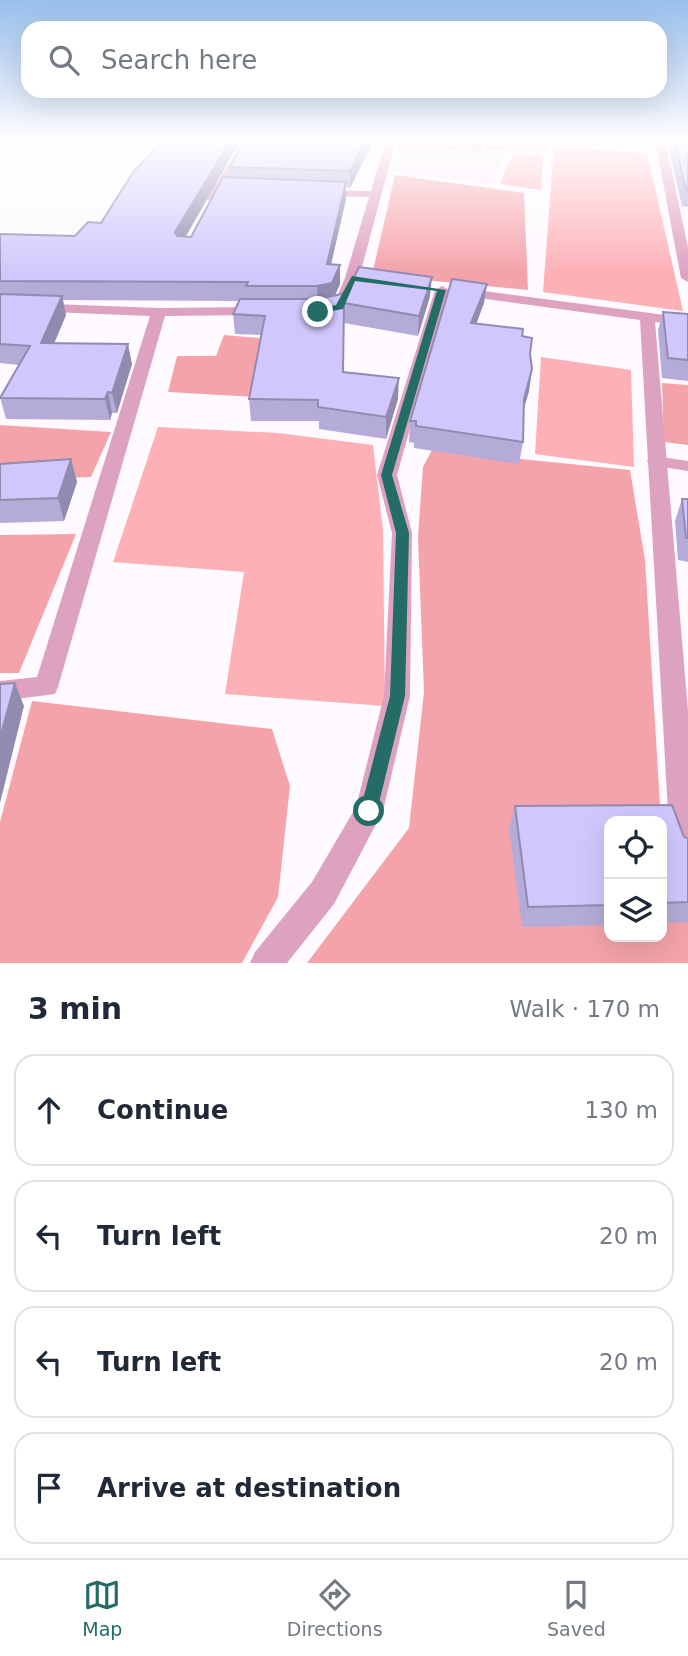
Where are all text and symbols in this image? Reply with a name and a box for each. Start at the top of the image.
search box [21,21,667,98]
icon: search [45,41,83,79]
text: Search here [101,45,257,75]
route end [302,296,333,327]
route start [353,795,384,826]
map controls [604,816,667,942]
button: locate [604,816,667,879]
button: layers [604,879,667,942]
text: 3 min [28,991,122,1026]
text: Walk · 170 m [509,996,660,1022]
icon: ahead [30,1091,68,1129]
text: Continue [97,1095,228,1125]
text: 130 m [584,1097,658,1123]
icon: left [30,1217,68,1255]
text: Turn left [97,1221,221,1251]
text: 20 m [599,1223,658,1249]
icon: left [30,1343,68,1381]
text: Turn left [97,1347,221,1377]
text: 20 m [599,1349,658,1375]
icon: arrive [30,1469,68,1507]
text: Arrive at destination [97,1473,401,1503]
tab: Map [82,1576,122,1640]
tab: Directions [287,1576,383,1640]
tab: Saved [547,1576,606,1640]

